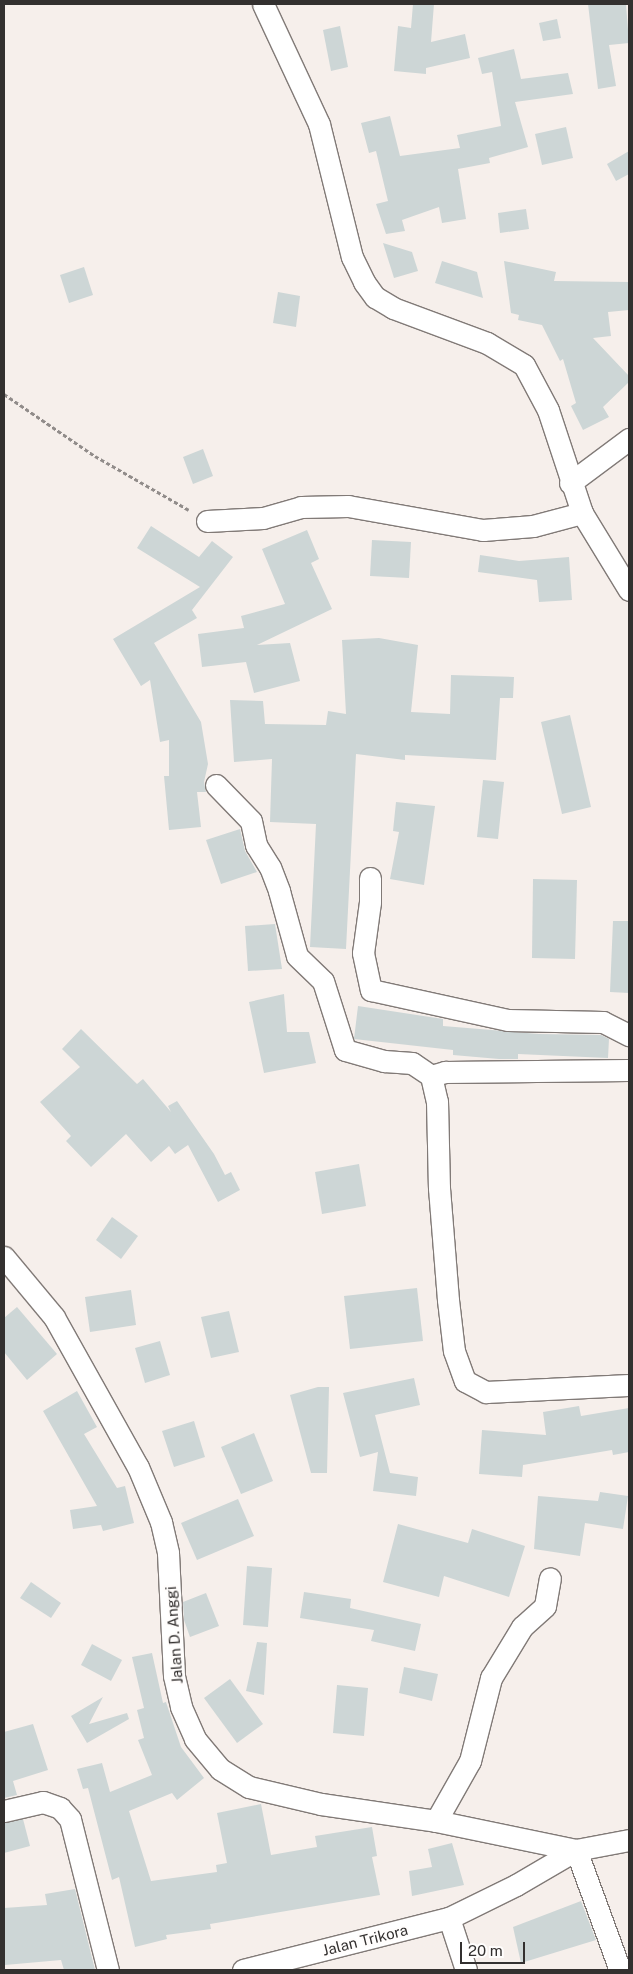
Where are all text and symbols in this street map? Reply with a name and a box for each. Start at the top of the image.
street label: Jalan D. Anggi [162,1586,186,1684]
street label: Jalan Trikora [320,1921,410,1959]
scale bar [463,1932,528,1964]
text: 20 m [468,1942,503,1959]

